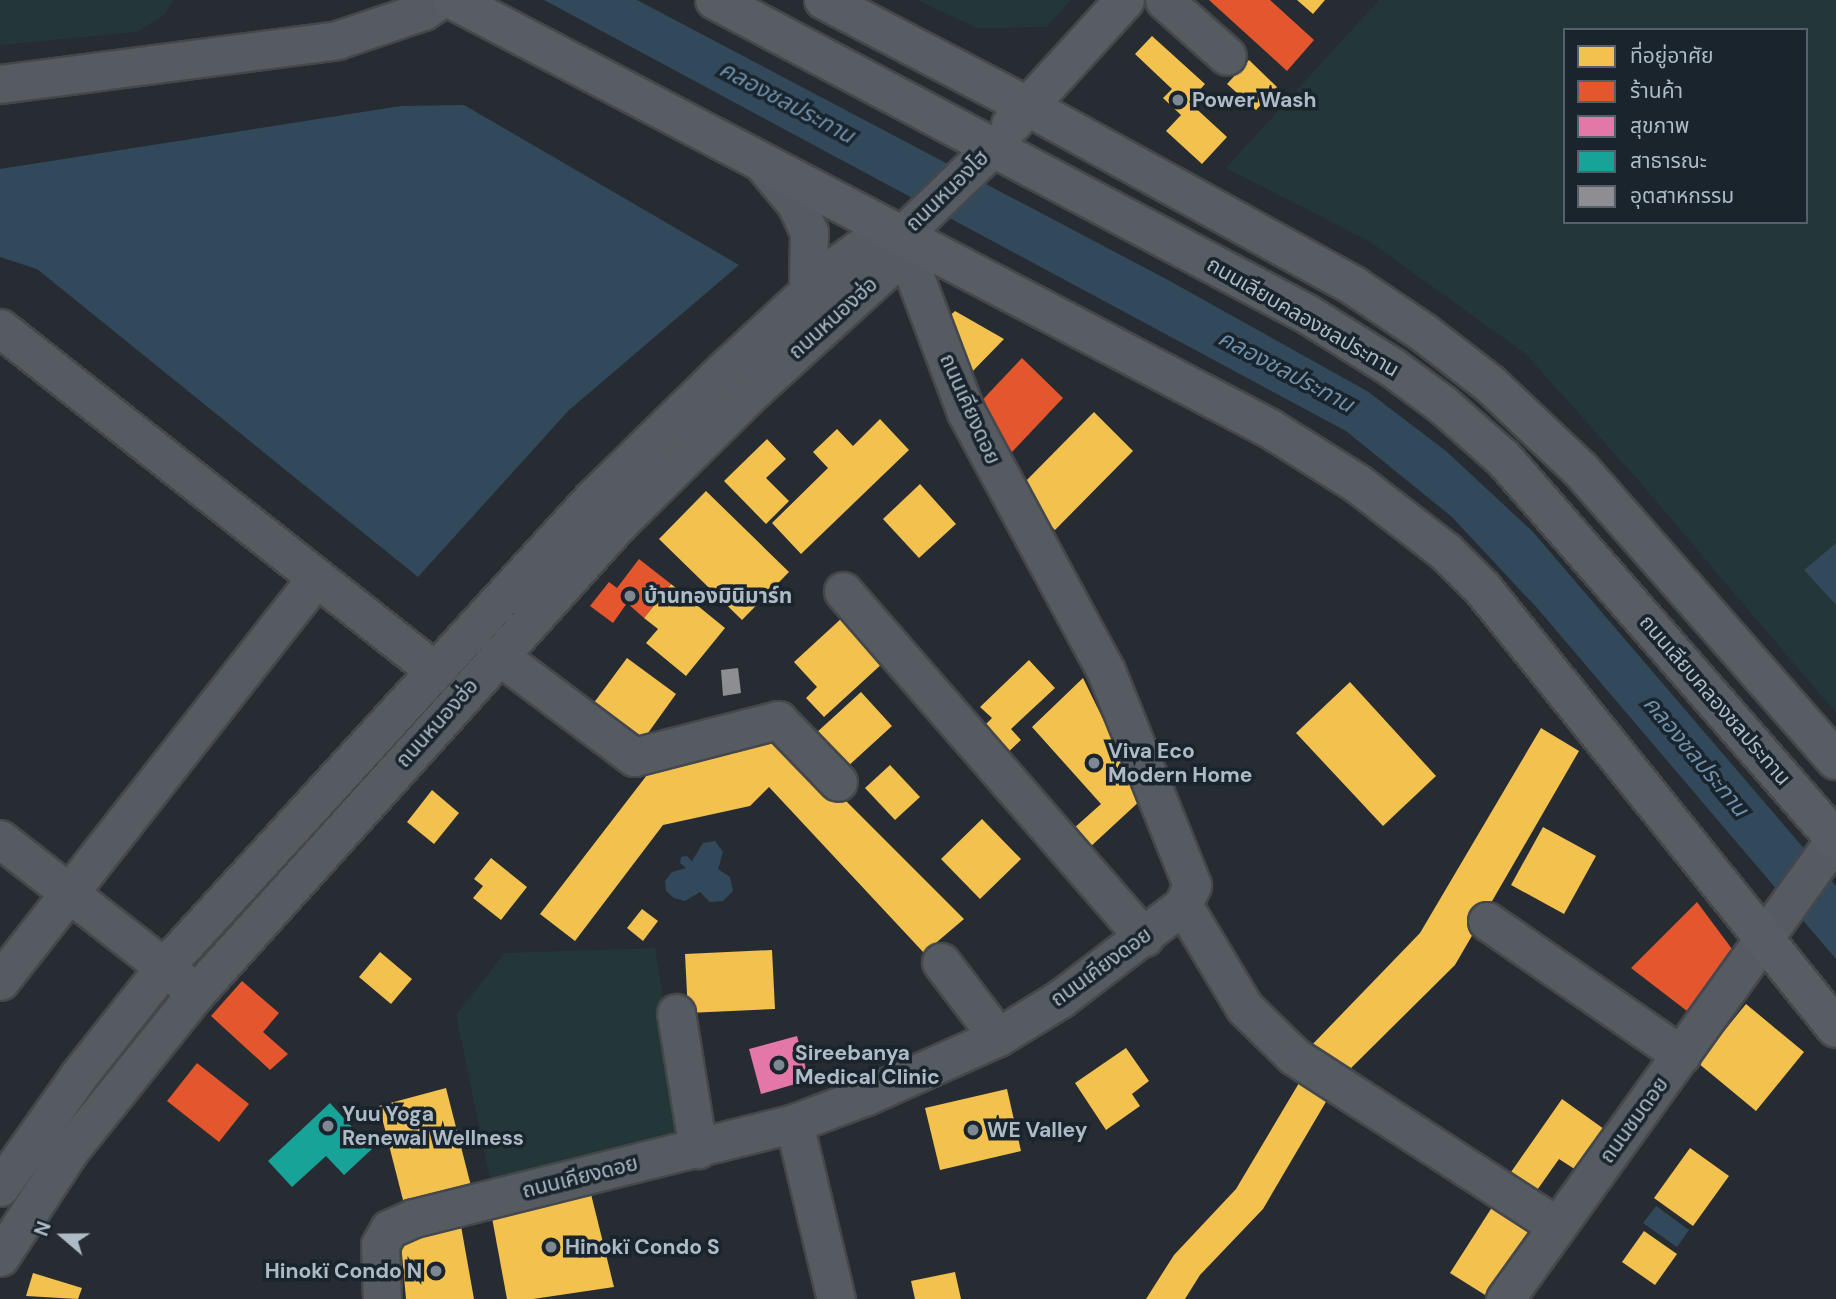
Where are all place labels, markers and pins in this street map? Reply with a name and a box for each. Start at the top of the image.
place label: Power Wash [1192,87,1316,113]
marker: Power Wash [1170,92,1186,108]
place label: บ้านทองมินิมาร์ท [644,583,792,609]
marker: บ้านทองมินิมาร์ท [622,588,638,604]
place label: Viva Eco Modern Home [1108,738,1253,788]
marker: Viva Eco Modern Home [1086,755,1102,771]
place label: Sireebanya Medical Clinic [795,1040,940,1090]
marker: Sireebanya Medical Clinic [769,1055,789,1075]
place label: Yuu Yoga Renewal Wellness [342,1101,524,1151]
place label: WE Valley [987,1117,1087,1143]
marker: Yuu Yoga Renewal Wellness [320,1118,336,1134]
marker: WE Valley [965,1122,981,1138]
place label: Hinokï Condo S [565,1234,720,1260]
marker: Hinokï Condo S [543,1239,559,1255]
place label: Hinokï Condo N [265,1258,422,1284]
marker: Hinokï Condo N [428,1263,444,1279]

